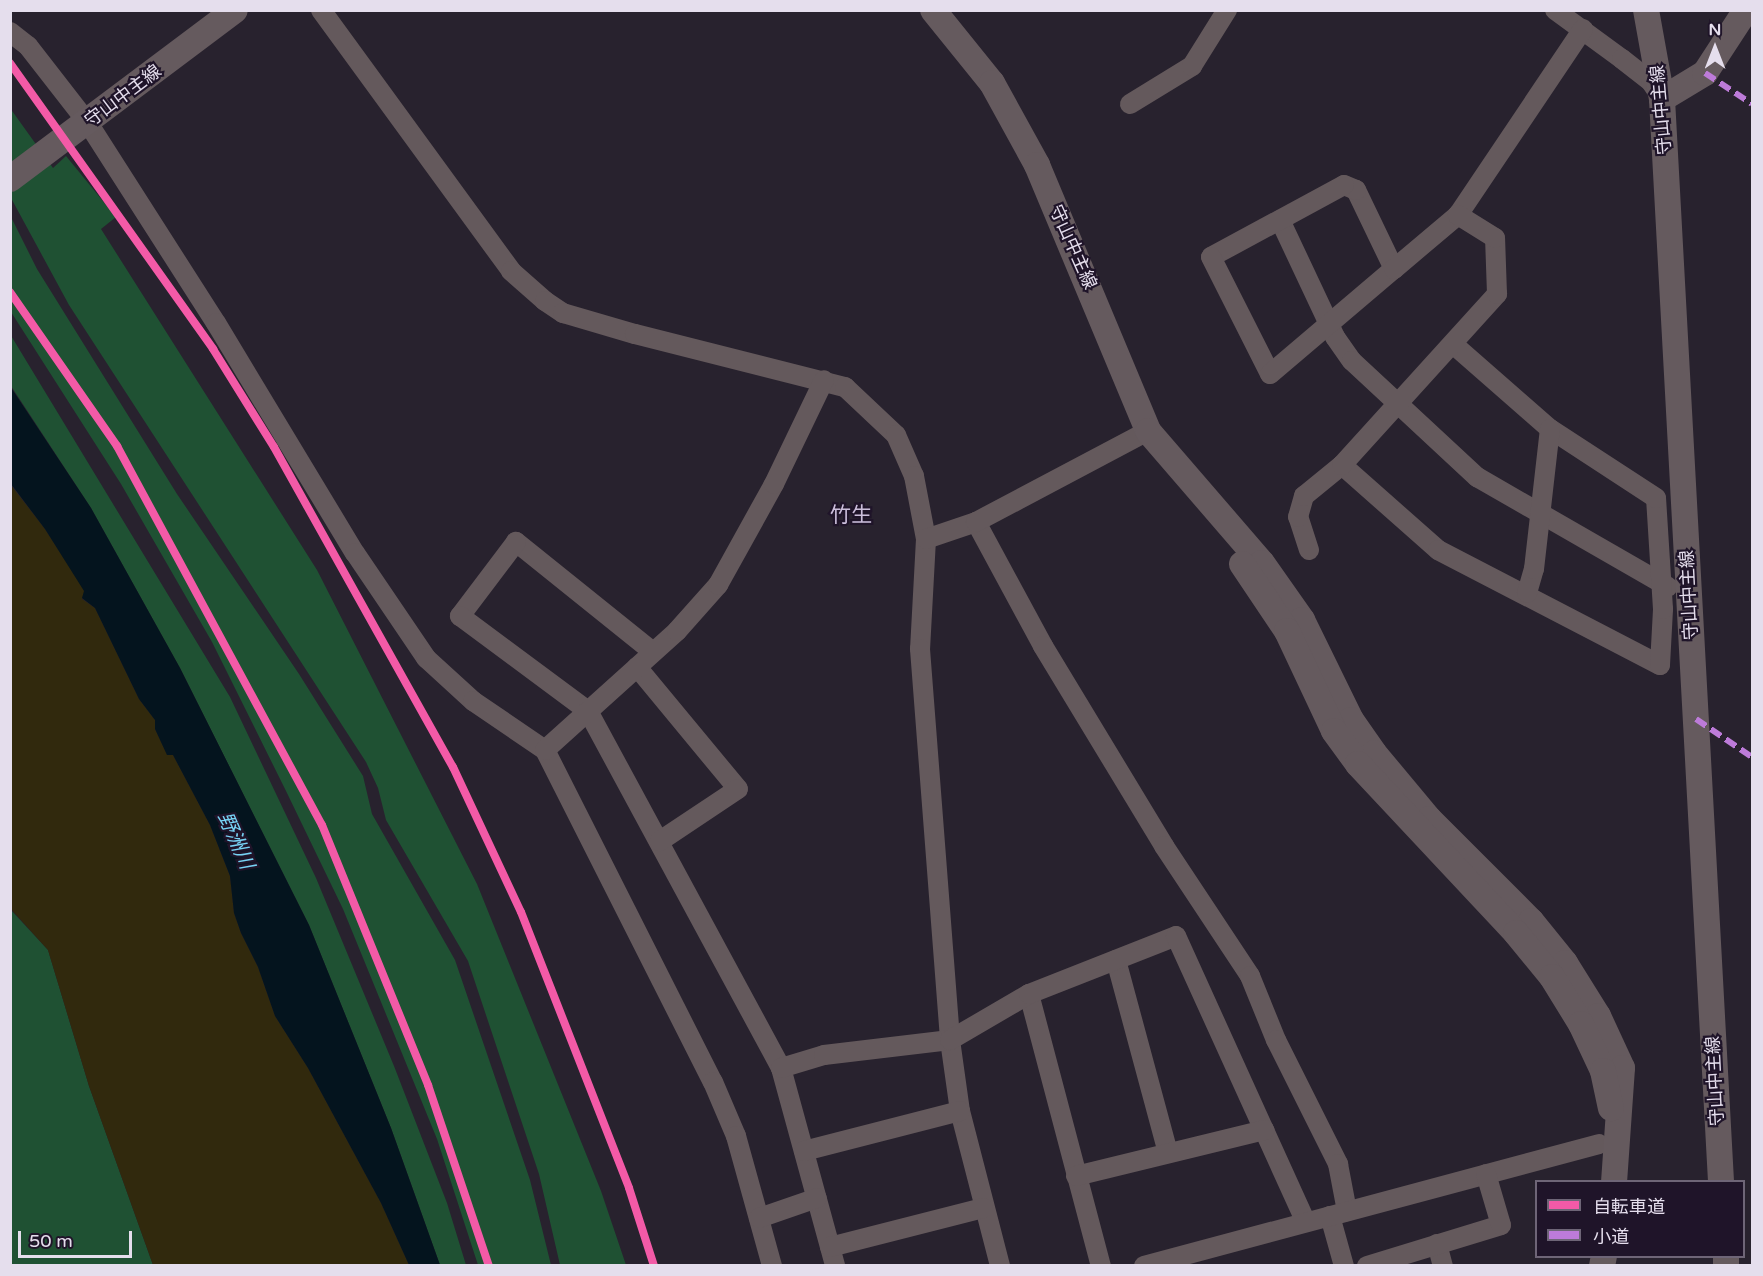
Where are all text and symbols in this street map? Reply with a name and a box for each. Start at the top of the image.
north arrow [1685,18,1745,78]
text: N [1709,20,1721,40]
street label: 守山中主線 [81,60,165,132]
street label: 守山中主線 [1646,64,1676,156]
street label: 守山中主線 [1045,201,1101,293]
district label: 竹生 [830,503,872,529]
street label: 守山中主線 [1676,549,1702,641]
water label: 野洲川 [212,809,258,873]
street label: 守山中主線 [1702,1035,1728,1127]
legend [1535,1180,1745,1258]
text: 自転車道 [1593,1196,1665,1218]
scale bar [21,1219,135,1257]
text: 小道 [1593,1226,1629,1248]
text: 50 m [29,1230,73,1252]

